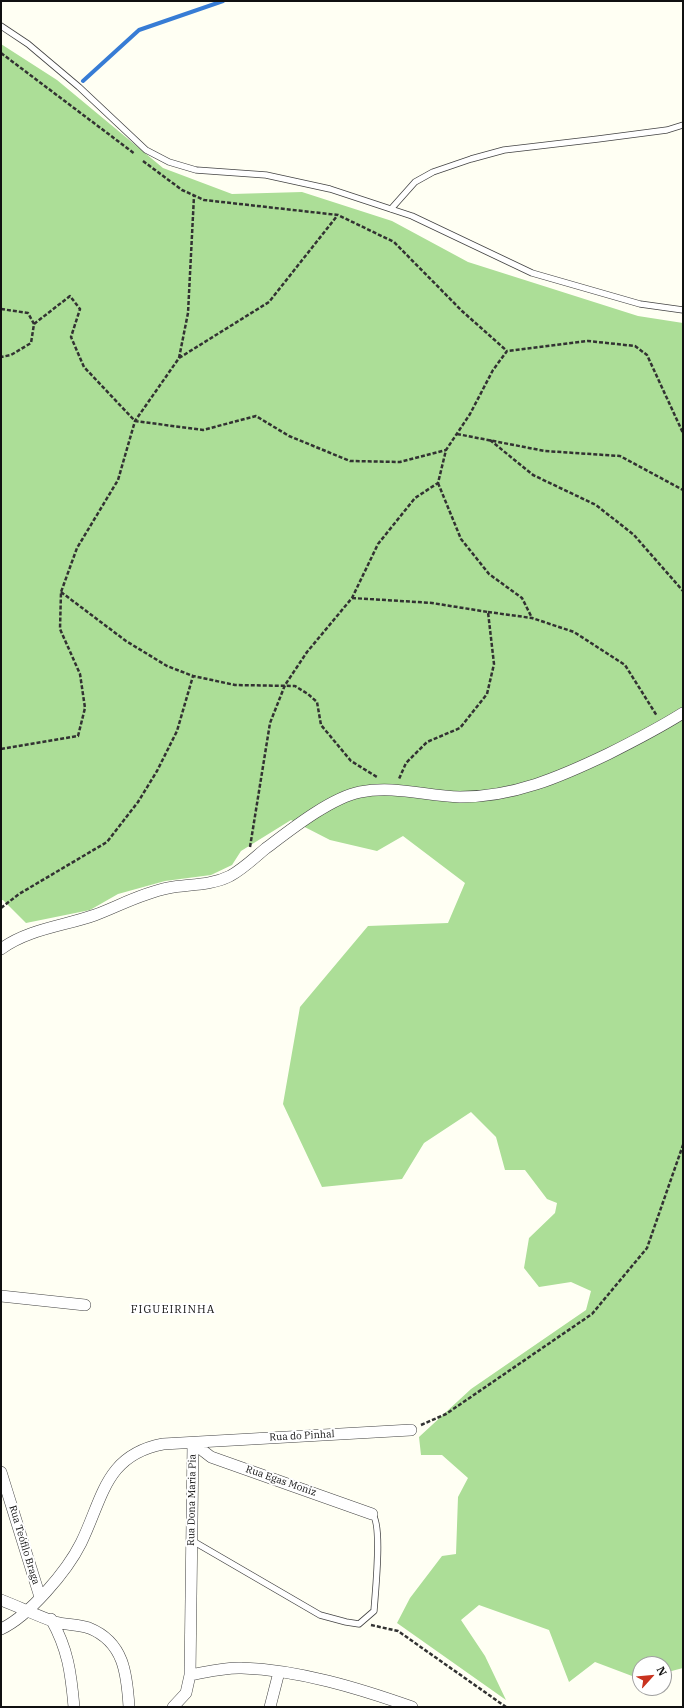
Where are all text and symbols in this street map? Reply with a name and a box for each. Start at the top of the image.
district label: FIGUEIRINHA [131,1303,215,1317]
street label: Rua do Pinhal [269,1428,335,1444]
street label: Rua Dona Maria Pia [185,1454,199,1546]
street label: Rua Egas Moniz [244,1463,318,1499]
street label: Rua Teófilo Braga [6,1504,42,1586]
north arrow [632,1656,672,1696]
text: N [654,1664,670,1678]

